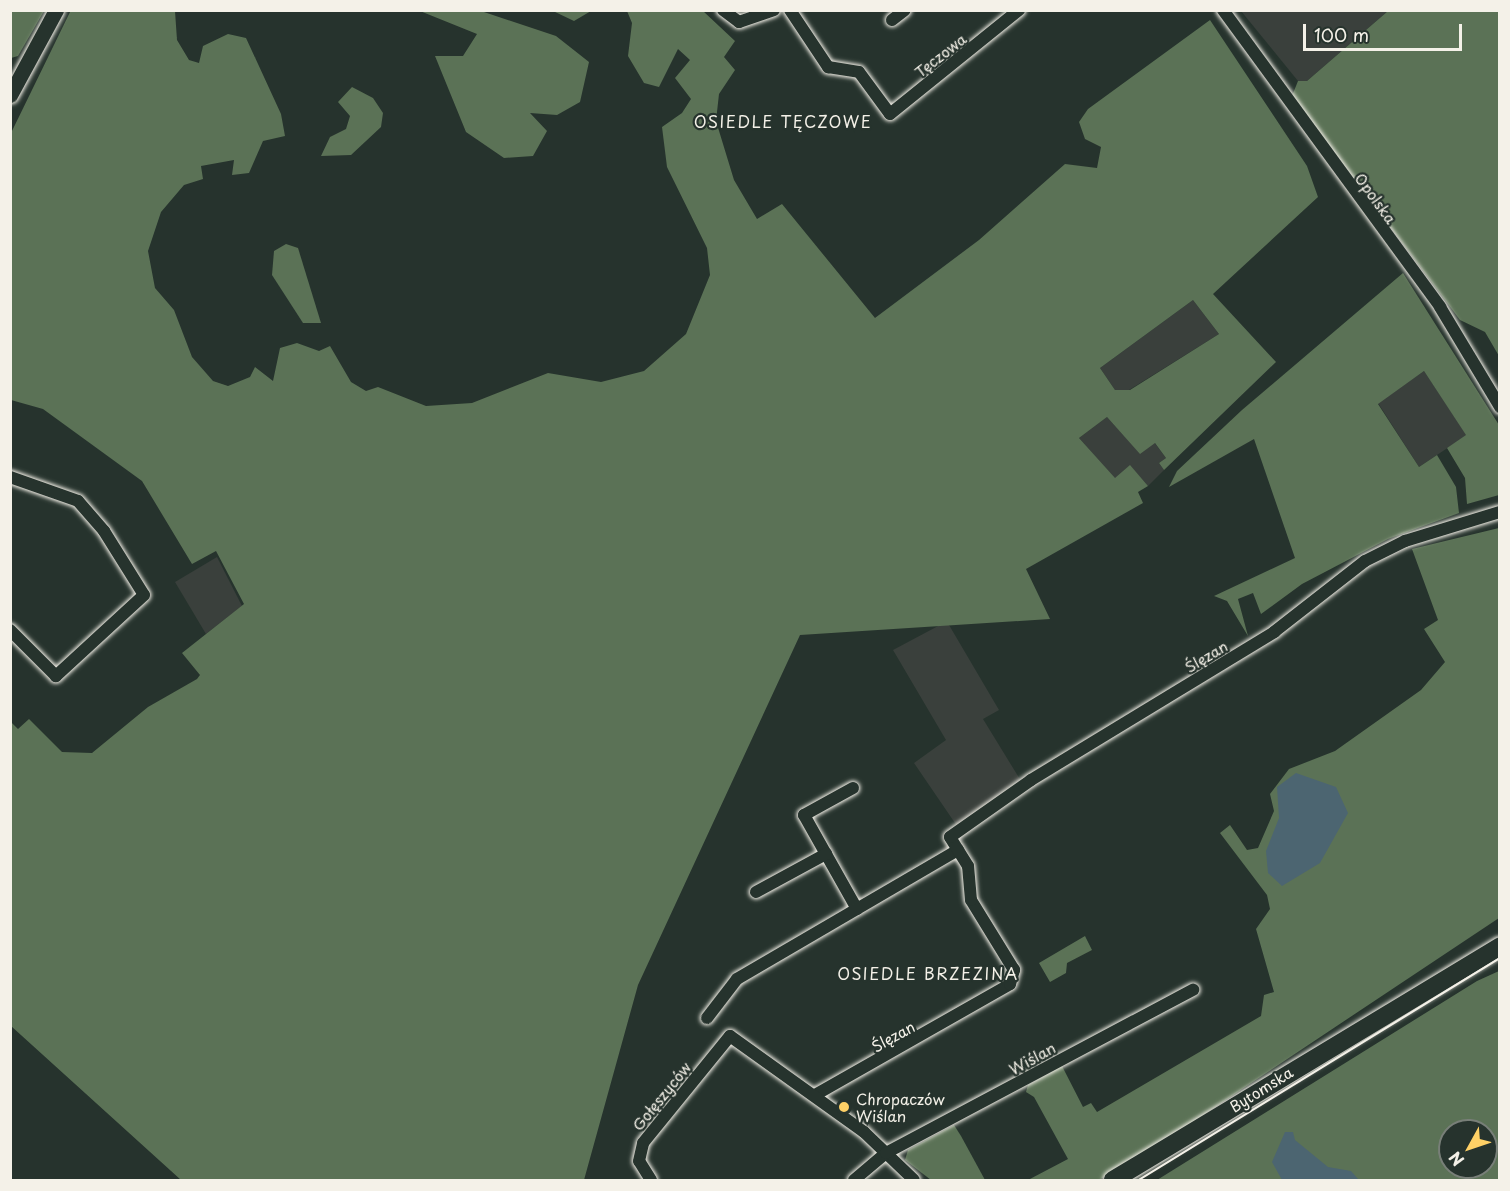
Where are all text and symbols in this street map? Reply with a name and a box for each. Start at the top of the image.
scale bar [1306,12,1465,50]
text: 100 m [1314,21,1369,48]
street label: Tęczowa [911,29,969,81]
district label: OSIEDLE TĘCZOWE [694,111,872,131]
street label: Opolska [1352,169,1400,227]
street label: Ślęzan [1181,636,1231,676]
district label: OSIEDLE BRZEZINA [837,963,1019,983]
street label: Ślęzan [868,1017,918,1055]
street label: Wiślan [1006,1038,1058,1078]
street label: Gołęszyców [628,1058,694,1134]
street label: Bytomska [1226,1063,1296,1115]
place label: Chropaczów Wiślan [856,1089,945,1124]
marker: Chropaczów Wiślan [837,1100,851,1114]
north arrow [1438,1119,1498,1179]
text: N [1442,1147,1469,1172]

